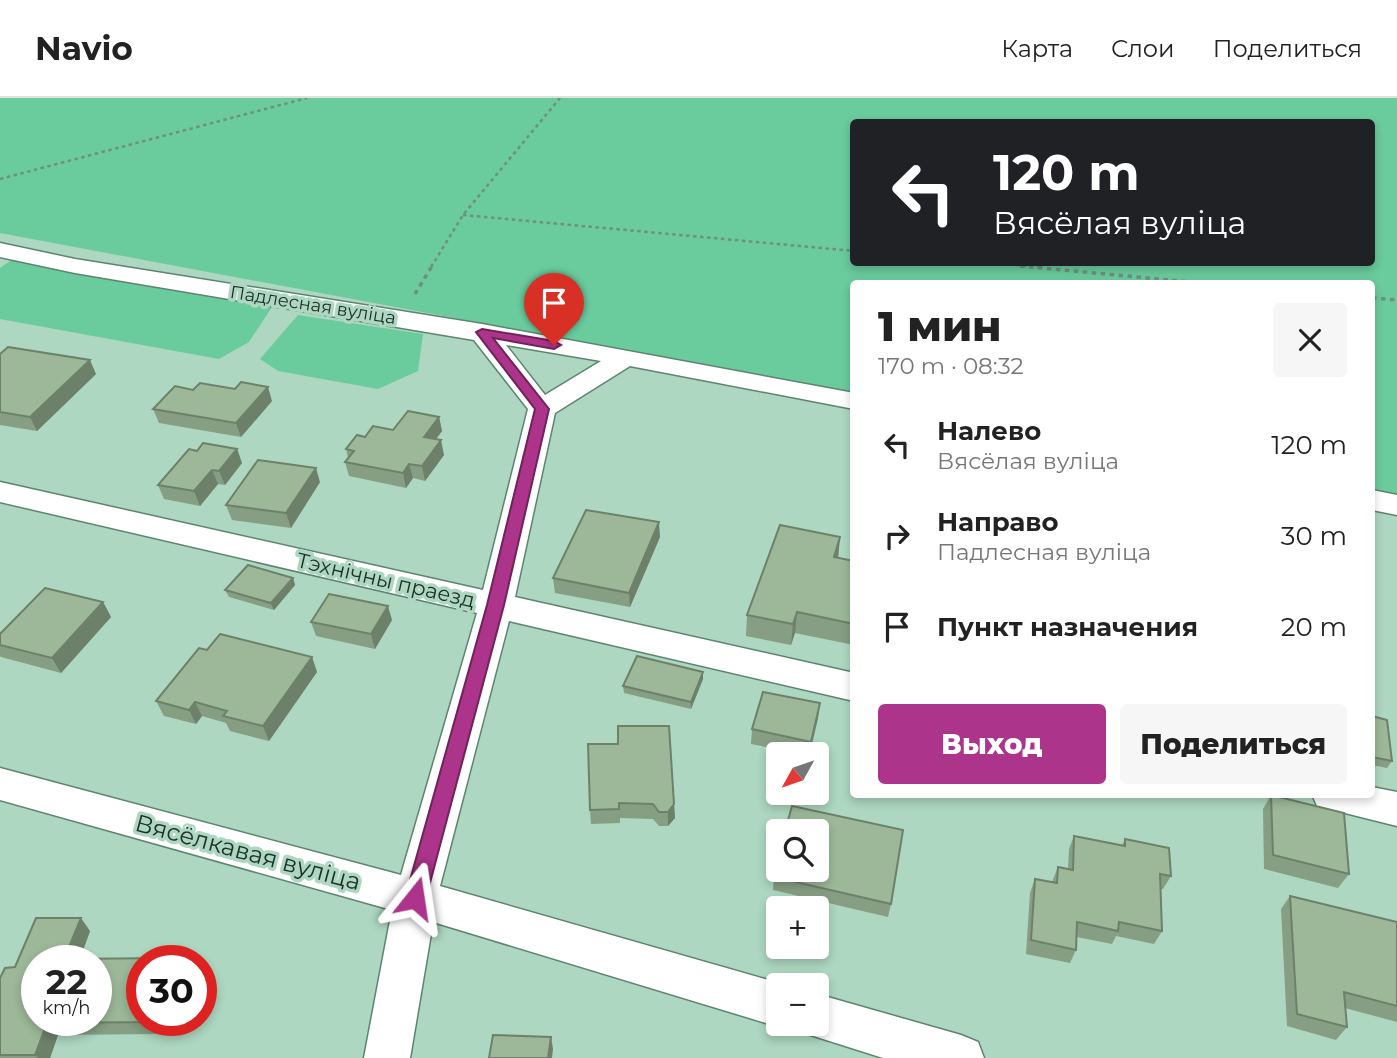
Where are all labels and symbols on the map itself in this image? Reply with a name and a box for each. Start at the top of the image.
pin [524,273,584,345]
street label: Падлесная вуліца [228,281,398,329]
street label: Тэхнічны праезд [294,547,478,613]
north arrow [766,742,830,805]
street label: Вясёлкавая вуліца [132,808,364,896]
position arrow [378,861,452,935]
speed limit sign: 30 [126,945,217,1036]

